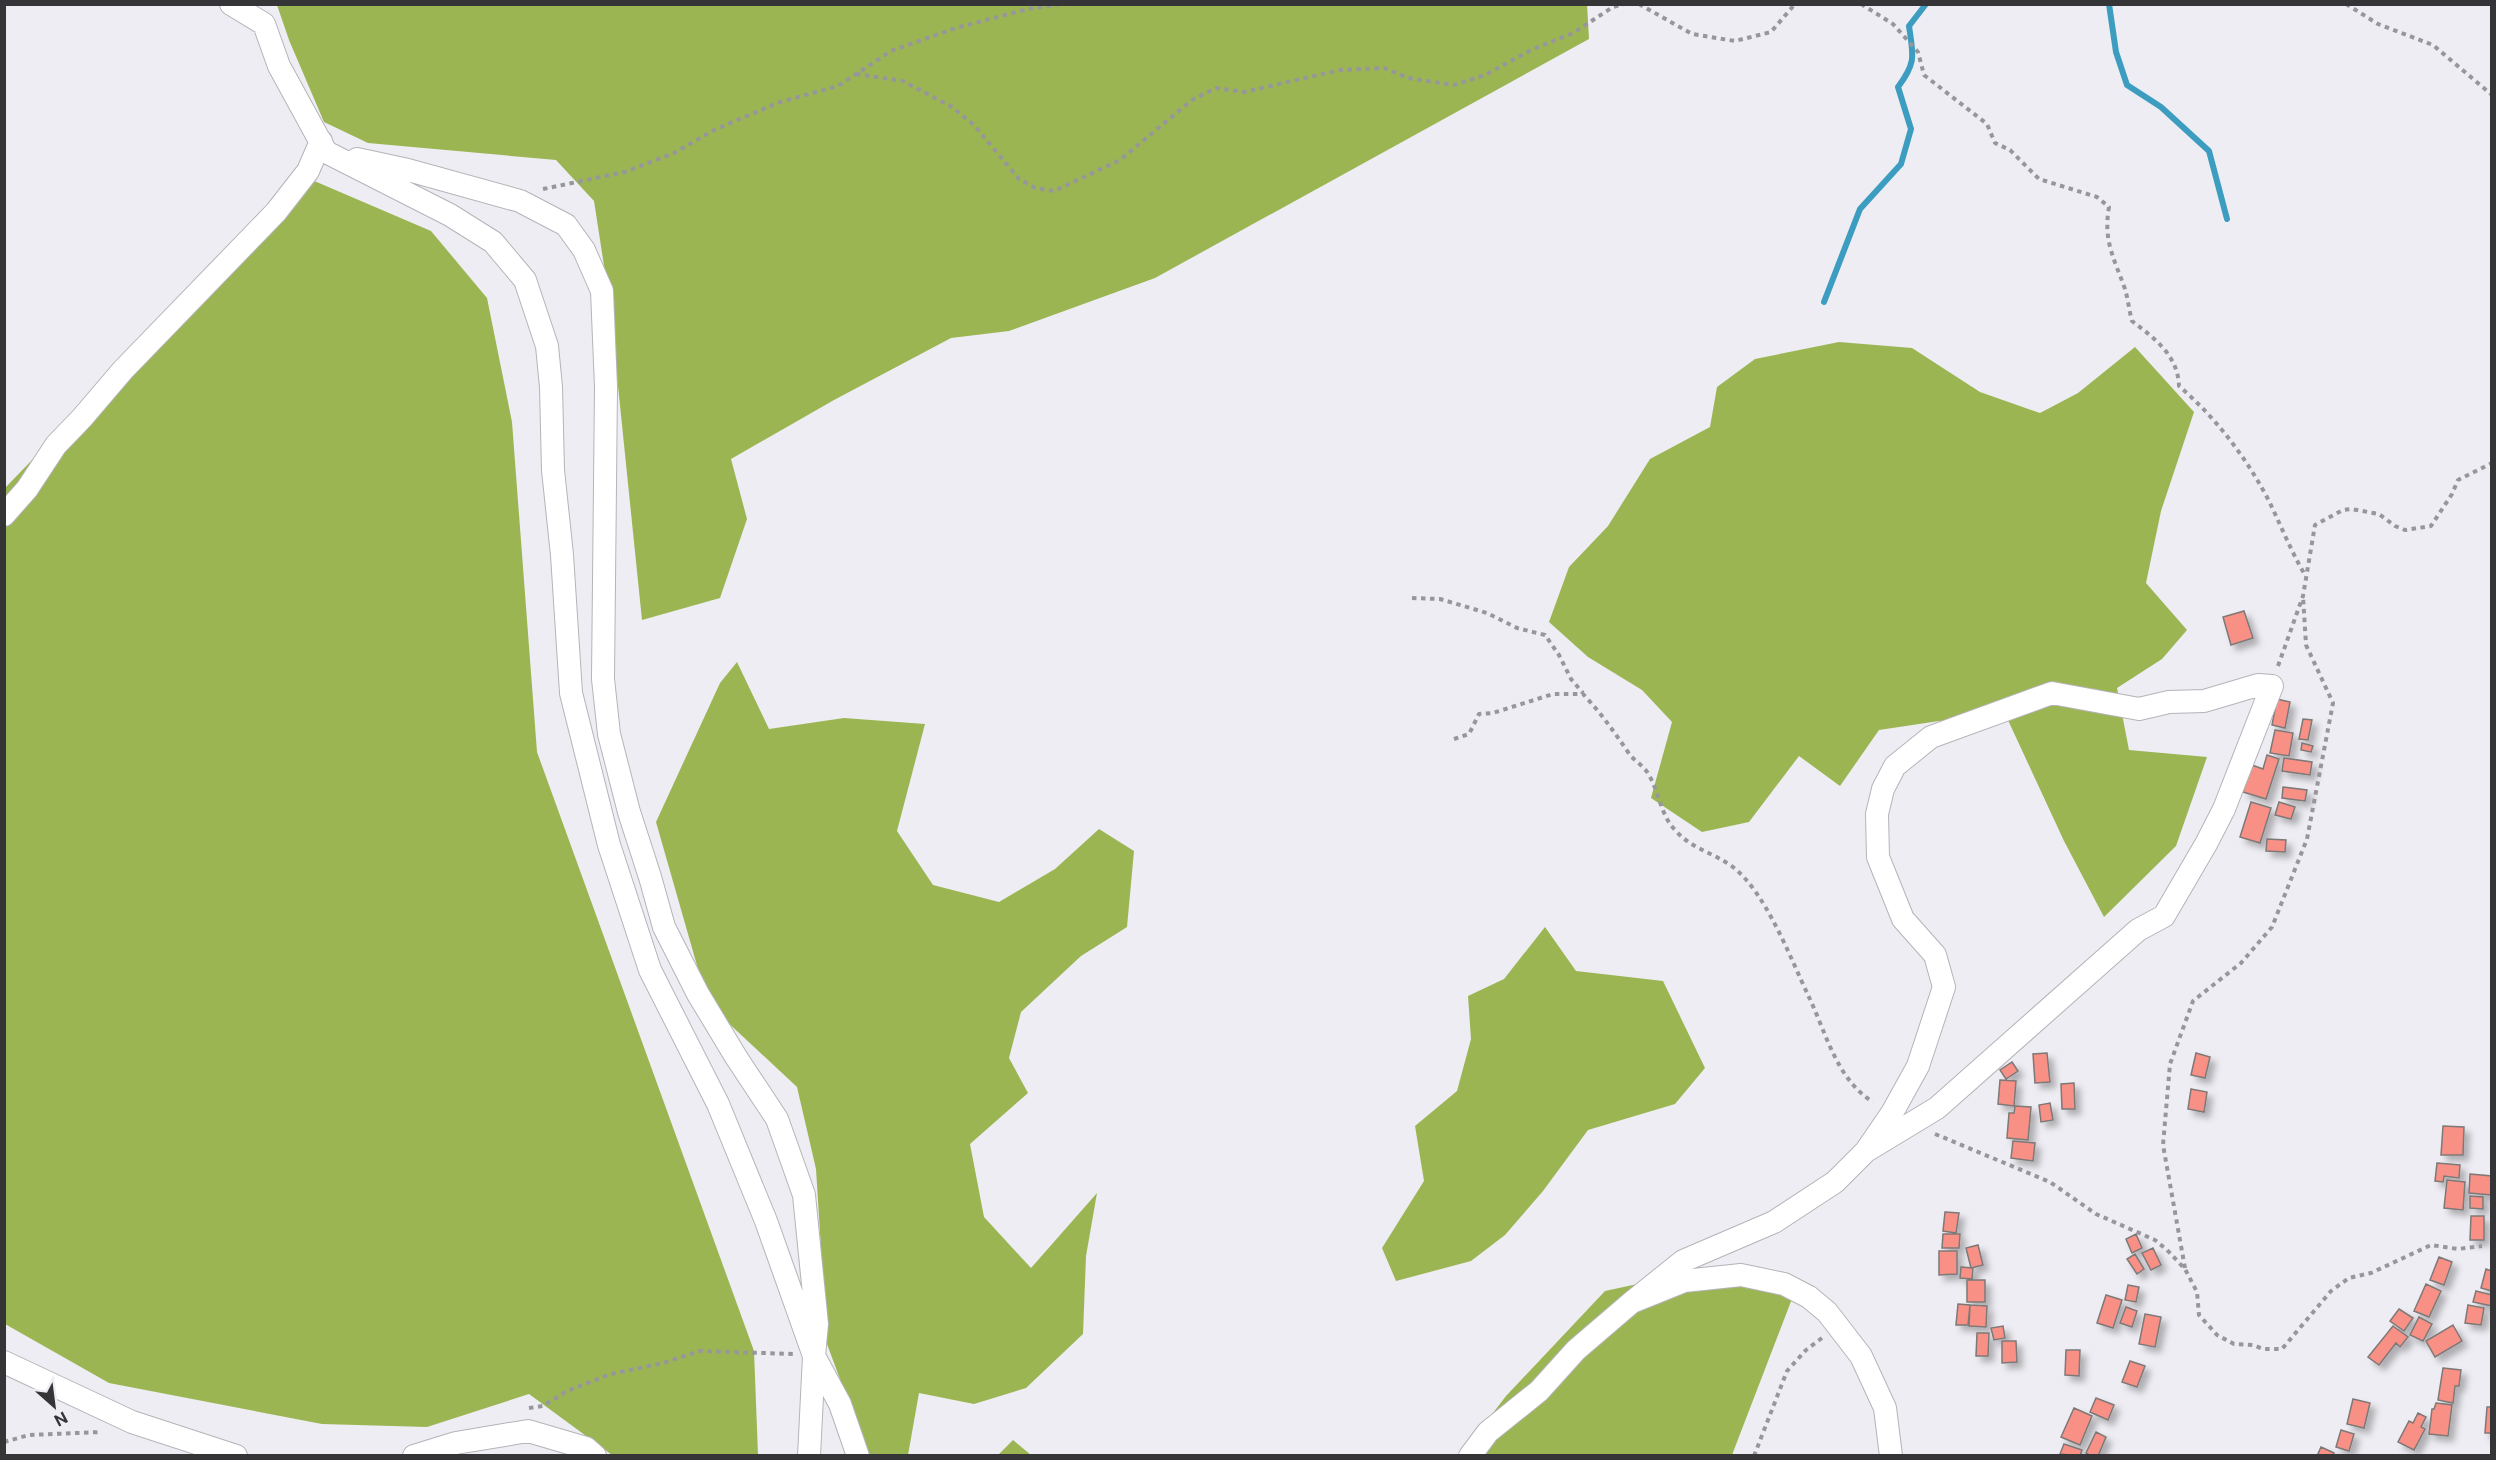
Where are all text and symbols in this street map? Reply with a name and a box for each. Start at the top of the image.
north arrow [24,1376,84,1436]
text: N [51,1407,71,1430]

